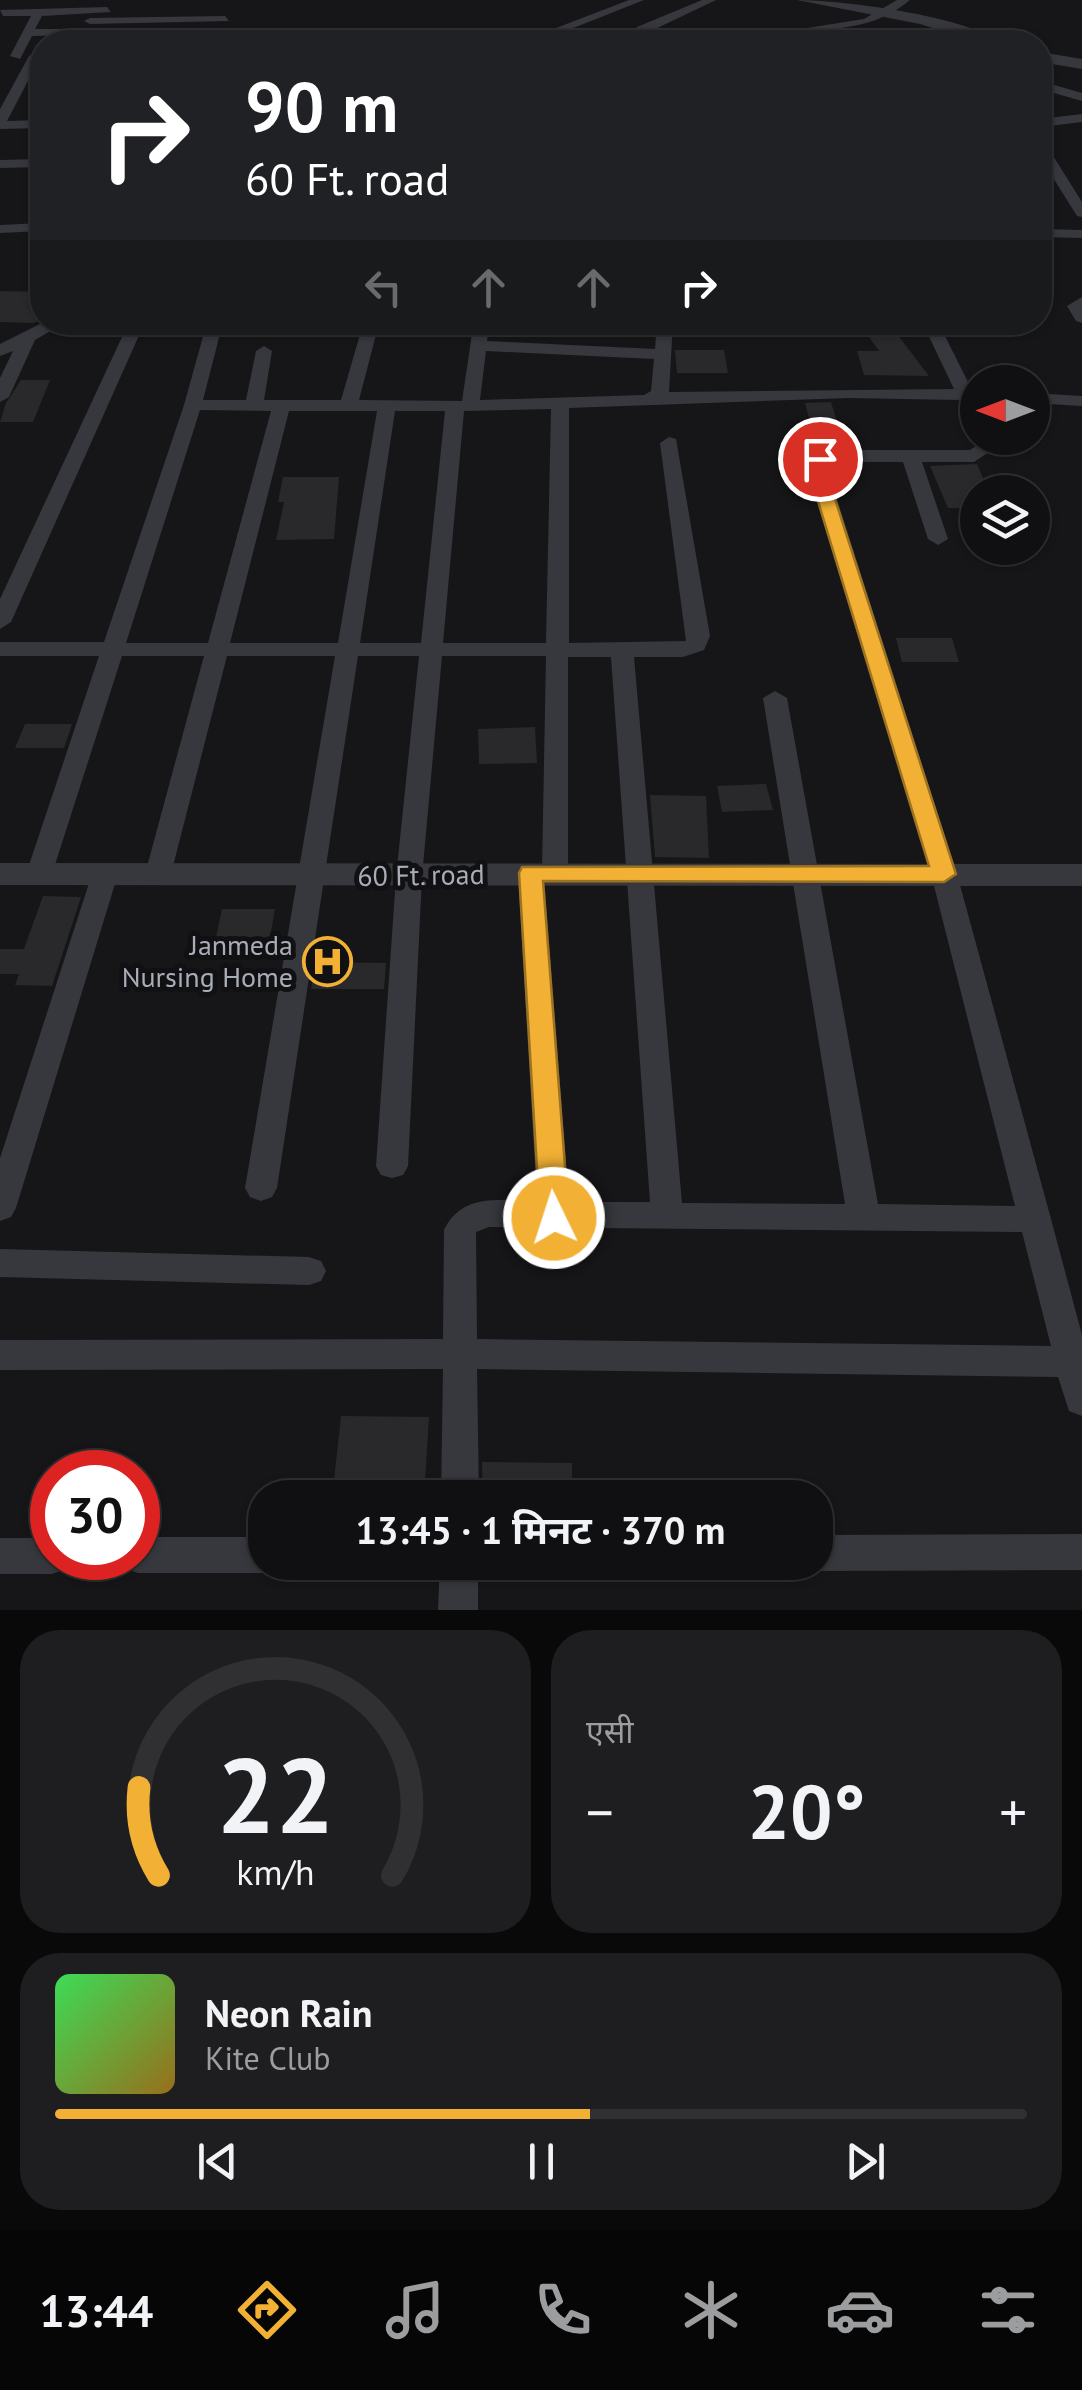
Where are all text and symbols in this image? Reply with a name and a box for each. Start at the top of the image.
text: 90 m [245,61,398,151]
icon: right [80,70,210,200]
text: 60 Ft. road [245,149,449,207]
icon: left [356,260,411,315]
icon: ahead [461,260,516,315]
icon: ahead [566,260,621,315]
icon: right [671,260,726,315]
north arrow [960,365,1050,455]
map controls [960,365,1050,565]
pin [778,417,863,502]
icon: arrive [793,432,848,487]
button: layers [960,475,1050,565]
street label: 60 Ft. road [357,855,485,894]
place label: Janmeda Nursing Home [122,926,293,995]
hospital icon: Janmeda Nursing Home [302,935,354,987]
position arrow [502,1166,606,1270]
speed limit sign: 30 [30,1450,160,1580]
text: 13:45 · 1 मिनट · 370 m [356,1505,725,1554]
text: एसी [586,1710,634,1752]
text: 22 [217,1727,334,1862]
text: 20° [748,1763,865,1860]
text: − [586,1776,614,1847]
text: + [999,1776,1027,1847]
text: km/h [236,1849,315,1895]
text: Neon Rain [205,1988,372,2037]
text: Kite Club [205,2037,331,2079]
icon: previous [190,2134,245,2189]
icon: pause [514,2134,569,2189]
icon: next [838,2134,893,2189]
icon: directions [232,2275,302,2345]
icon: music [380,2275,450,2345]
icon: phone [528,2275,598,2345]
icon: climate [676,2275,746,2345]
icon: car [825,2275,895,2345]
icon: filters [973,2275,1043,2345]
text: 13:44 [39,2281,153,2339]

